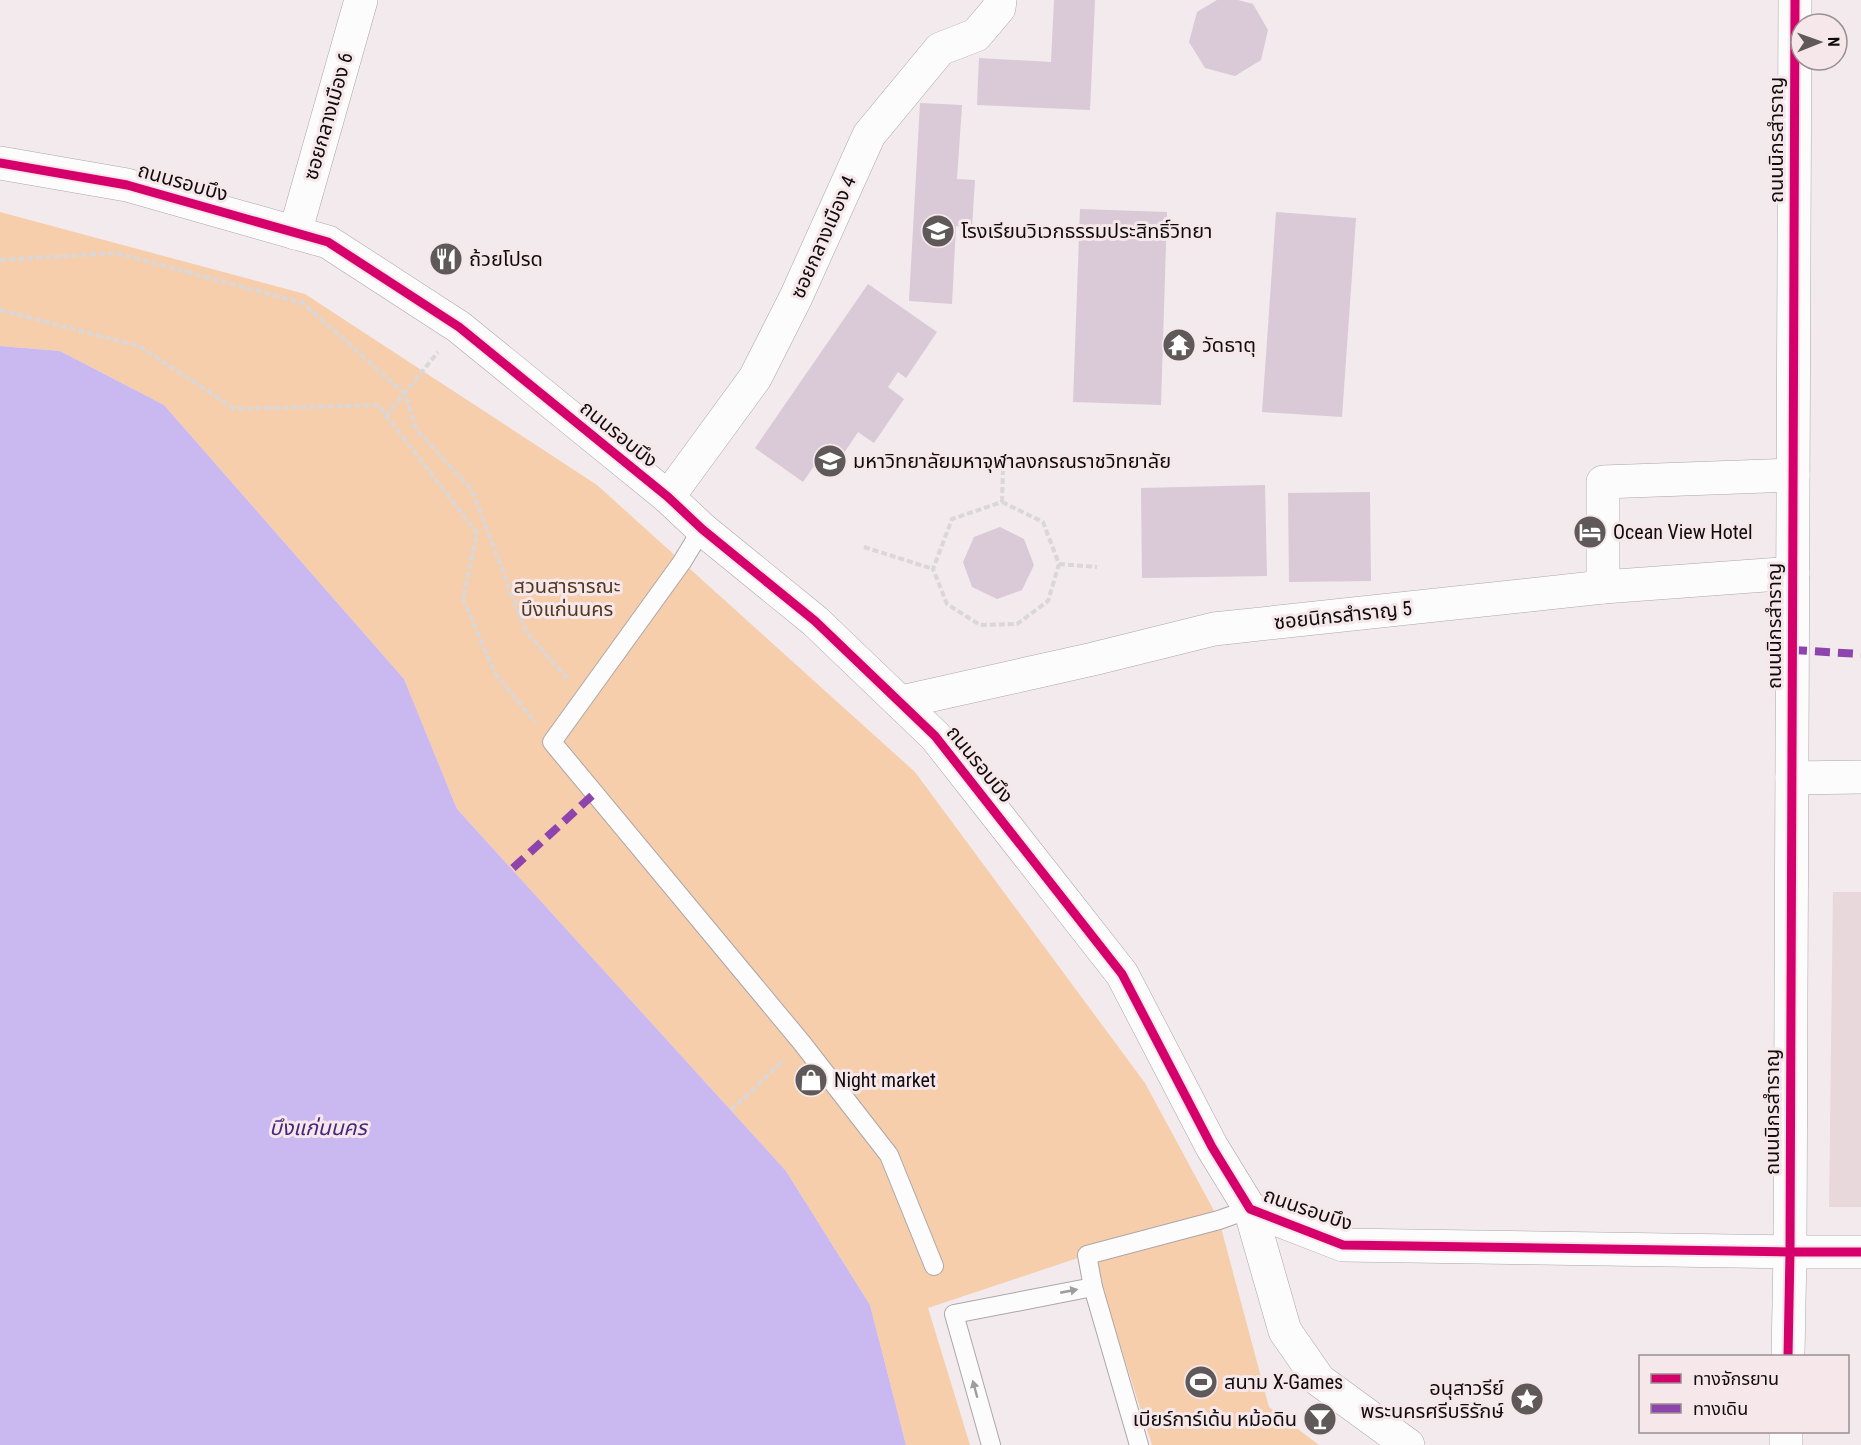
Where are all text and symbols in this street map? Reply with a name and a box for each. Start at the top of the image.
north arrow [1789,12,1849,72]
text: N [1824,37,1843,47]
street label: ซอยกลางเมือง 6 [298,49,358,183]
street label: ถนนนิกรสำราญ [1764,77,1788,203]
street label: ถนนรอบบึง [135,158,231,206]
street label: ซอยกลางเมือง 4 [785,172,861,302]
school or university icon: โรงเรียนวิเวกธรรมประสิทธิ์วิทยา [920,213,956,249]
place label: โรงเรียนวิเวกธรรมประสิทธิ์วิทยา [961,219,1212,243]
restaurant icon: ถ้วยโปรด [428,241,464,277]
place label: ถ้วยโปรด [469,247,543,271]
temple icon: วัดธาตุ [1161,327,1197,363]
place label: วัดธาตุ [1202,333,1256,357]
street label: ถนนรอบบึง [575,396,663,472]
school or university icon: มหาวิทยาลัยมหาจุฬาลงกรณราชวิทยาลัย [812,443,848,479]
place label: มหาวิทยาลัยมหาจุฬาลงกรณราชวิทยาลัย [853,449,1171,473]
hotel icon: Ocean View Hotel [1572,514,1608,550]
place label: Ocean View Hotel [1613,520,1753,544]
street label: ถนนนิกรสำราญ [1762,563,1786,689]
park label: สวนสาธารณะ บึงแก่นนคร [514,574,620,621]
street label: ซอยนิกรสำราญ 5 [1273,596,1413,634]
street label: ถนนรอบบึง [942,720,1018,808]
street label: ถนนนิกรสำราญ [1760,1049,1784,1175]
shop icon: Night market [793,1062,829,1098]
place label: Night market [834,1068,936,1092]
water label: บึงแก่นนคร [269,1116,368,1140]
street label: ถนนรอบบึง [1260,1183,1356,1235]
one-way arrow [1060,1286,1079,1295]
legend [1639,1355,1849,1433]
sports icon: สนาม X-Games [1183,1364,1219,1400]
text: ทางจักรยาน [1693,1368,1779,1389]
place label: สนาม X-Games [1224,1370,1343,1394]
place label: อนุสาวรีย์ พระนครศรีบริรักษ์ [1361,1376,1504,1423]
one-way arrow [970,1379,979,1397]
place icon: อนุสาวรีย์ พระนครศรีบริรักษ์ [1509,1381,1545,1417]
text: ทางเดิน [1693,1398,1748,1419]
bar icon: เบียร์การ์เด้น หม้อดิน [1302,1401,1338,1437]
place label: เบียร์การ์เด้น หม้อดิน [1133,1407,1297,1431]

